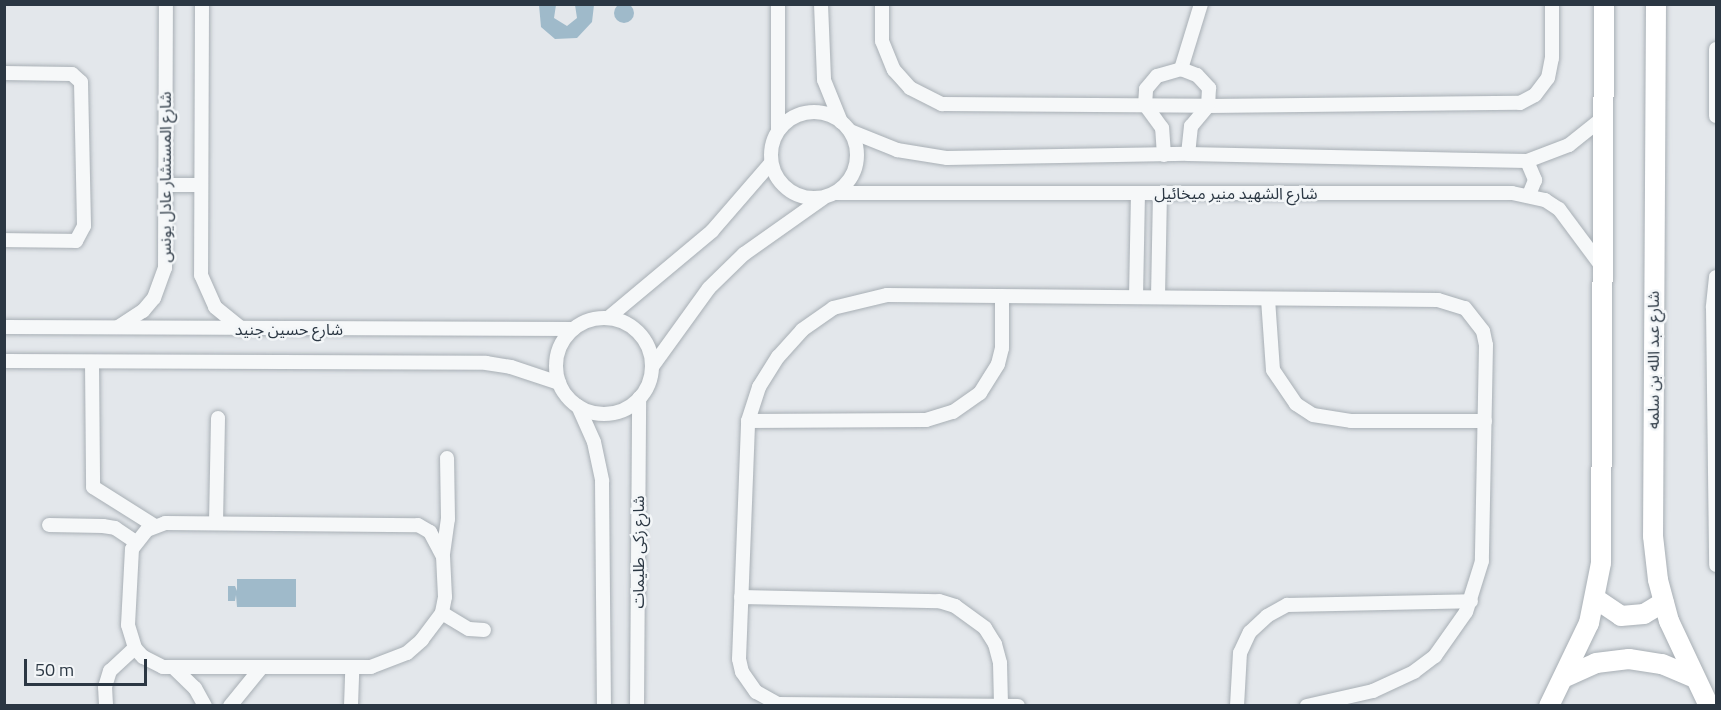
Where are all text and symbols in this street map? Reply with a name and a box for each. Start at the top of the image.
street label: شارع المستشار عادل يونس [155,91,175,263]
street label: شارع الشهيد منير ميخائيل [1154,183,1318,203]
street label: شارع عبد الله بن سلمه [1643,291,1663,429]
street label: شارع حسين جنيد [235,319,343,339]
street label: شارع زكى طليمات [628,495,648,609]
scale bar [27,647,150,685]
text: 50 m [35,656,74,683]

